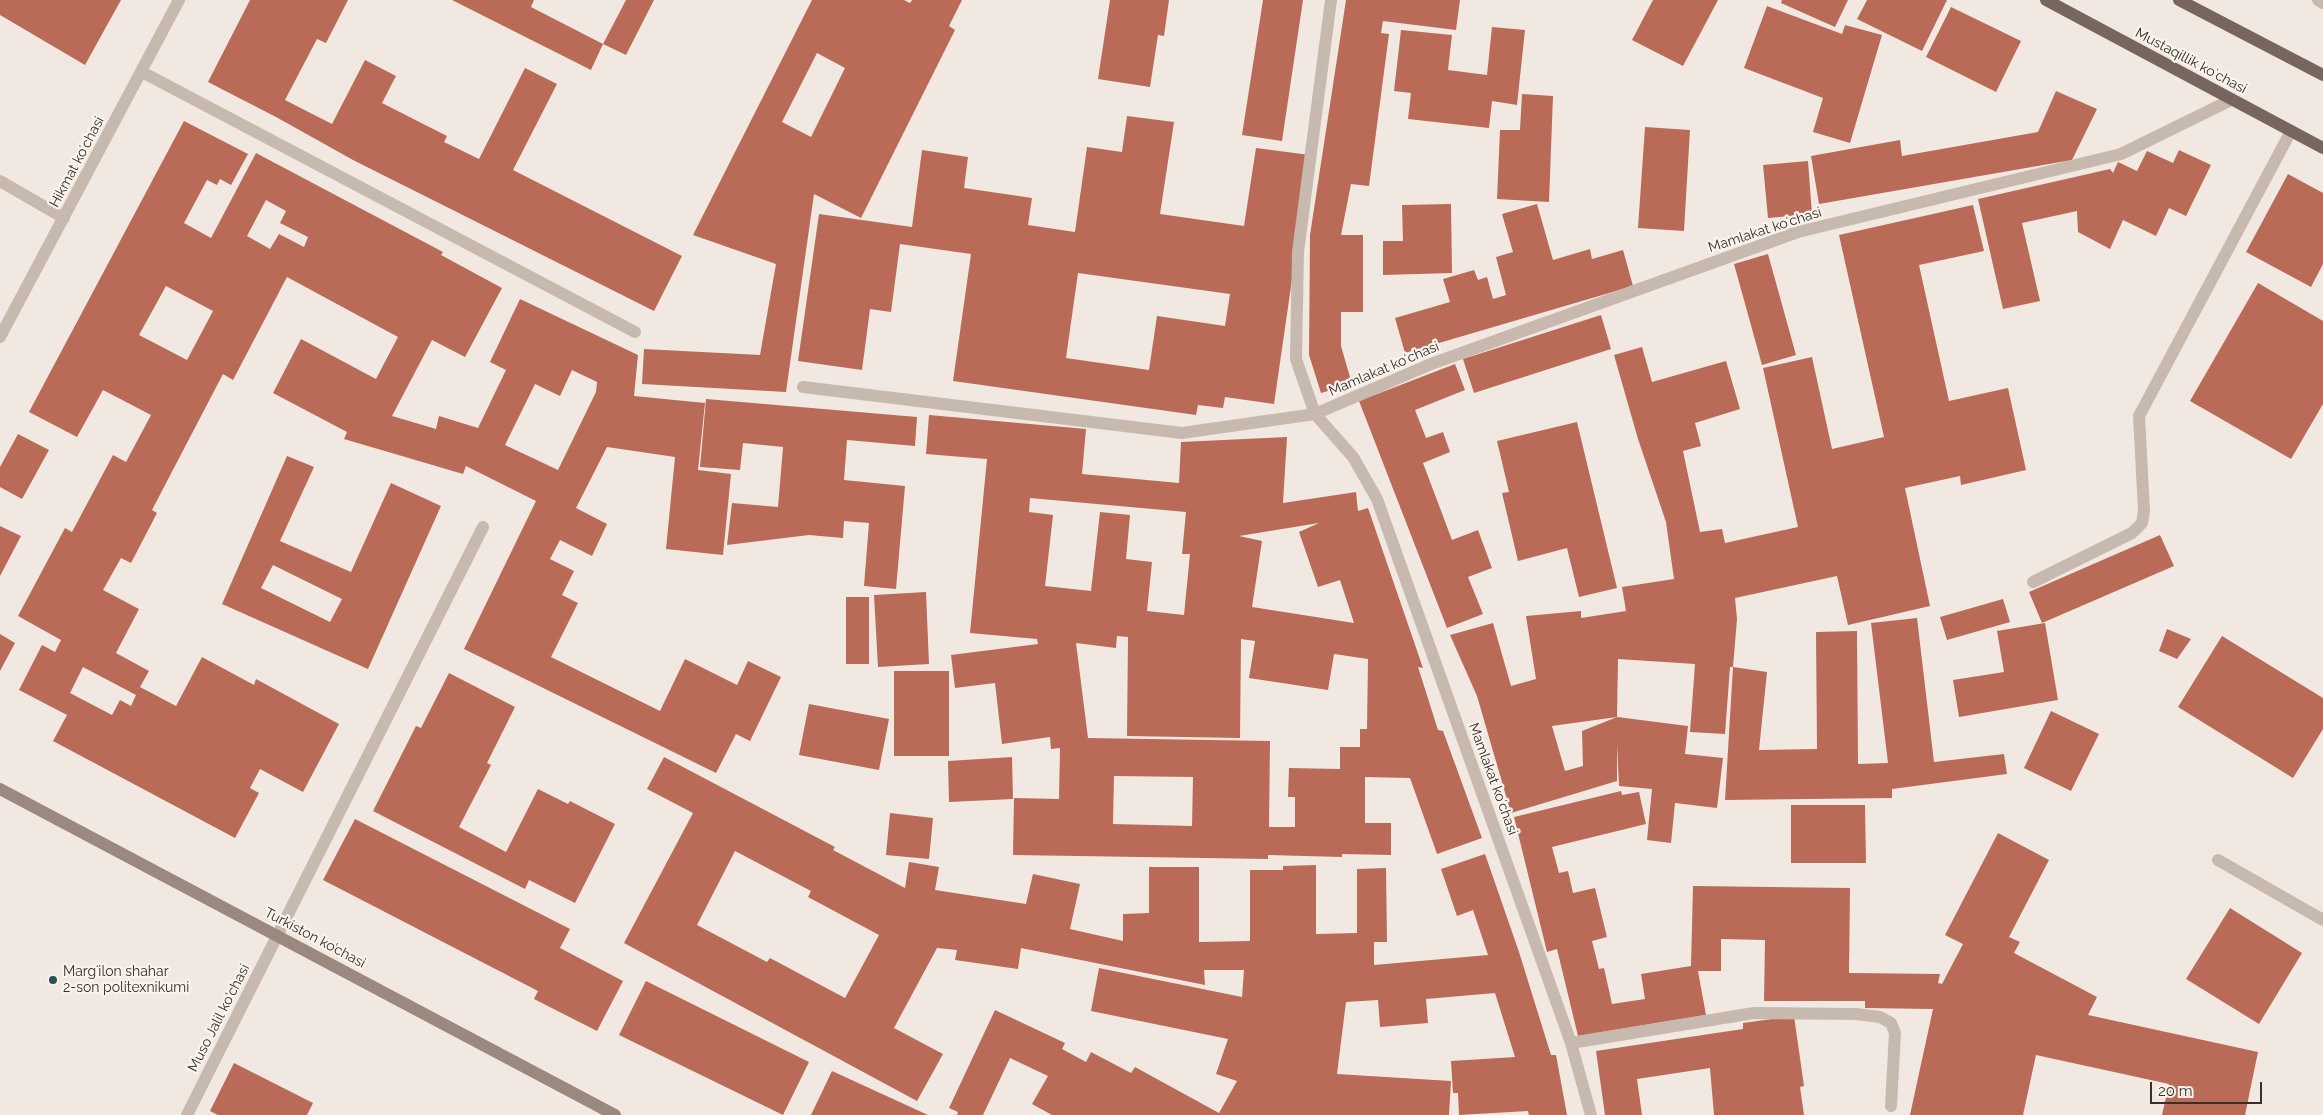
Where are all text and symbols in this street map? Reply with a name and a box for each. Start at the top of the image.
street label: Mustaqillik koʻchasi [2132,25,2250,97]
street label: Hikmat koʻchasi [46,114,108,210]
street label: Mamlakat koʻchasi [1706,204,1824,256]
street label: Mamlakat koʻchasi [1326,338,1442,400]
street label: Mamlakat koʻchasi [1465,721,1521,837]
street label: Turkiston ko’chasi [262,904,368,972]
street label: Muso Jalil ko'chasi [185,961,253,1075]
place label: Margʻilon shahar 2-son politexnikumi [63,964,189,996]
marker: Margʻilon shahar 2-son politexnikumi [47,974,59,986]
scale bar [2153,1072,2266,1104]
text: 20 m [2158,1082,2193,1100]

